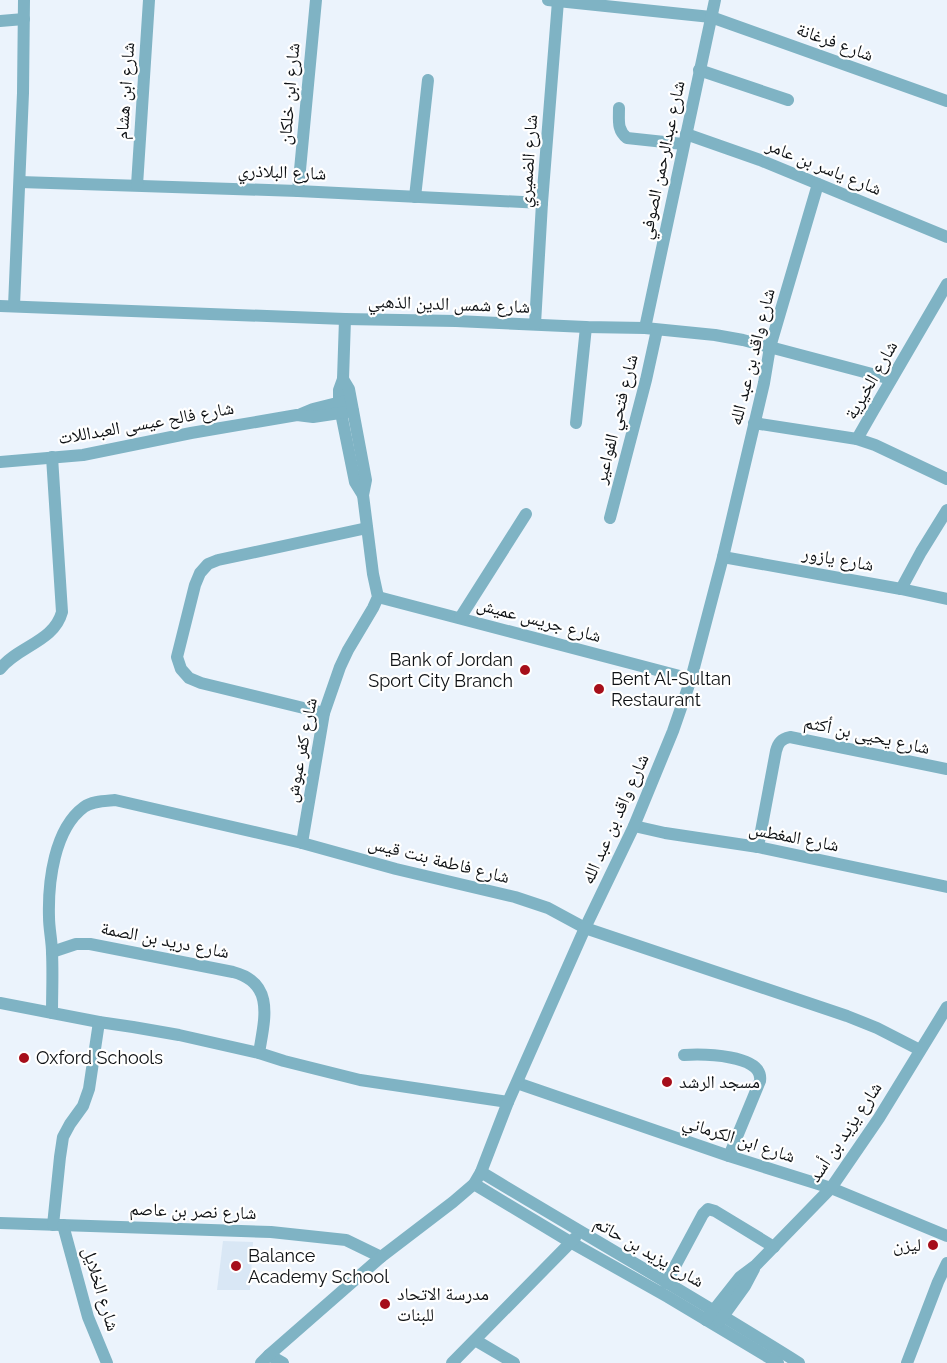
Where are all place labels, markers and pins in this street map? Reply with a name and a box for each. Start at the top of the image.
place label: Bank of Jordan Sport City Branch [368,649,513,691]
marker: Bank of Jordan Sport City Branch [518,663,532,677]
place label: Bent Al-Sultan Restaurant [611,668,731,710]
marker: Bent Al-Sultan Restaurant [592,682,606,696]
place label: Oxford Schools [36,1047,163,1068]
marker: Oxford Schools [17,1051,31,1065]
place label: مسجد الرشد [679,1071,760,1092]
marker: مسجد الرشد [660,1075,674,1089]
place label: ليزن [893,1234,921,1256]
marker: ليزن [926,1238,940,1252]
place label: Balance Academy School [248,1245,389,1287]
marker: Balance Academy School [229,1259,243,1273]
place label: مدرسة الاتحاد للبنات [397,1283,489,1326]
marker: مدرسة الاتحاد للبنات [378,1297,392,1311]

